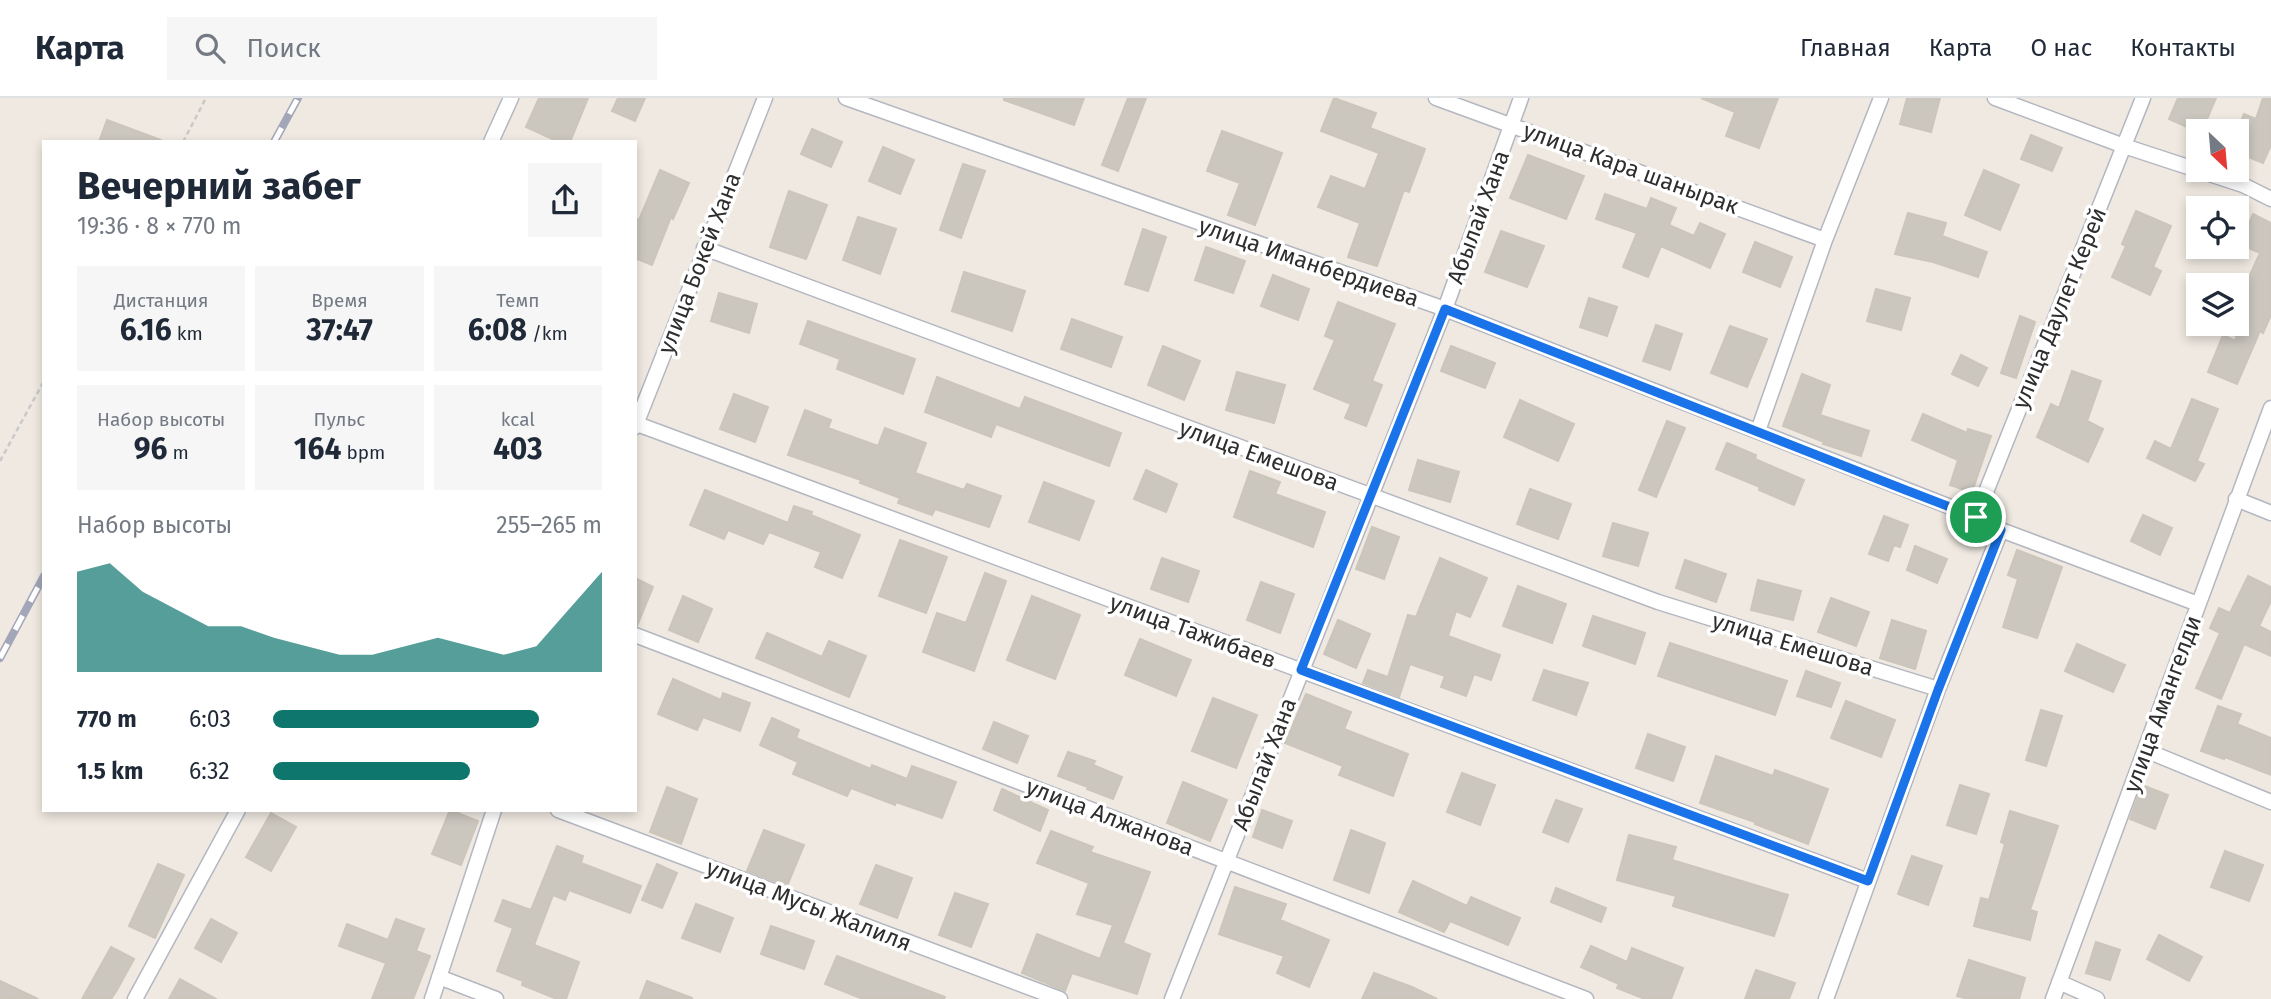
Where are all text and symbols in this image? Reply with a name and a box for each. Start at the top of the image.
search box [167,17,657,80]
text: Карта [35,28,125,68]
icon: search [191,29,229,67]
text: Поиск [247,33,321,64]
text: Главная [1800,34,1891,62]
text: Карта [1929,34,1992,62]
text: О нас [2030,34,2092,62]
text: Контакты [2130,34,2236,62]
street label: улица Кара шанырак [1519,116,1743,220]
north arrow [2186,119,2249,182]
map controls [2186,119,2249,336]
street label: Абылай Хана [1441,146,1515,288]
text: Вечерний забег [77,163,361,209]
button: share [528,163,602,237]
street label: улица Бокей Хана [652,168,746,358]
button: locate [2186,196,2249,259]
street label: улица Даулет Керей [2006,203,2112,413]
street label: улица Иманбердиева [1195,211,1423,313]
text: 19:36 · 8 × 770 m [77,212,241,240]
button: layers [2186,273,2249,336]
text: Дистанция [114,289,208,312]
text: Время [311,289,368,312]
text: Темп [496,289,539,312]
text: 6.16 [120,312,172,348]
text: 37:47 [306,312,373,348]
text: 6:08 [468,312,527,348]
text: km [172,322,203,345]
text: /km [527,322,568,345]
text: Набор высоты [97,408,225,431]
text: Пульс [314,408,365,431]
text: kcal [501,408,535,431]
street label: улица Емешова [1176,413,1342,497]
text: 96 [134,431,167,467]
text: 164 [294,431,341,467]
text: 403 [493,431,543,467]
text: m [167,441,189,464]
text: bpm [341,441,385,464]
pin [1946,487,2006,547]
icon: arrive [1957,498,1995,536]
text: Набор высоты [77,511,232,539]
text: 255–265 m [496,511,602,539]
street label: улица Тажибаев [1106,588,1280,674]
street label: улица Емешова [1709,606,1877,682]
street label: улица Амангелди [2117,612,2207,796]
street label: Абылай Хана [1226,694,1302,834]
text: 770 m [77,705,137,733]
text: 6:03 [189,705,231,733]
text: 1.5 km [77,757,143,785]
text: 6:32 [189,757,230,785]
street label: улица Алжанова [1022,772,1198,862]
street label: улица Мусы Жалиля [702,853,916,957]

